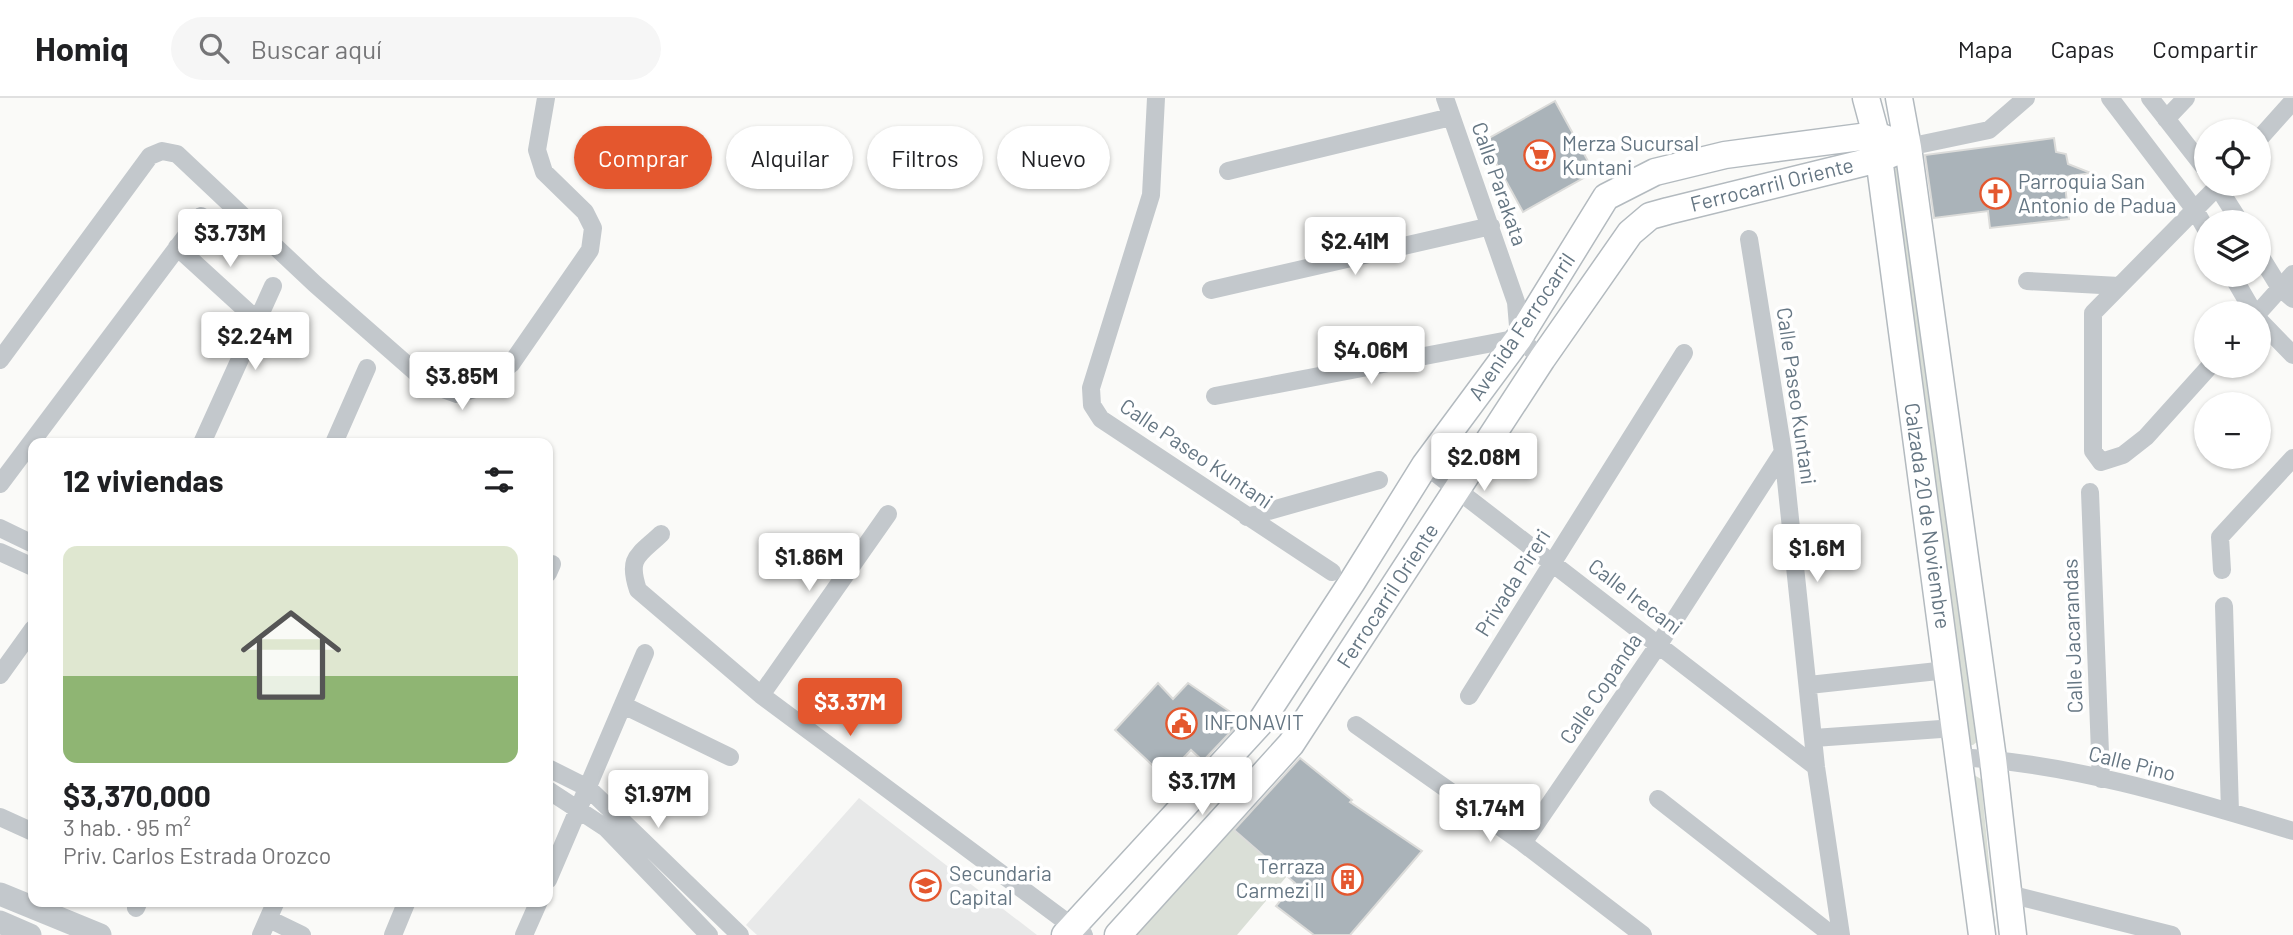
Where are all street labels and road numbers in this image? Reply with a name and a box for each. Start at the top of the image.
street label: Calle Parakata [1468,118,1533,249]
street label: Ferrocarril Oriente [1687,151,1856,216]
street label: Avenida Ferrocarril [1462,248,1579,404]
street label: Calle Paseo Kuntani [1773,305,1822,486]
street label: Calle Paseo Kuntani [1116,392,1278,513]
street label: Calzada 20 de Noviembre [1900,401,1957,630]
street label: Ferrocarril Oriente [1331,518,1443,672]
street label: Privada Pireri [1469,524,1555,640]
street label: Calle Irecani [1584,552,1688,639]
street label: Calle Jacarandas [2056,558,2087,714]
street label: Calle Copanda [1554,628,1646,748]
street label: Calle Pino [2086,740,2178,785]

